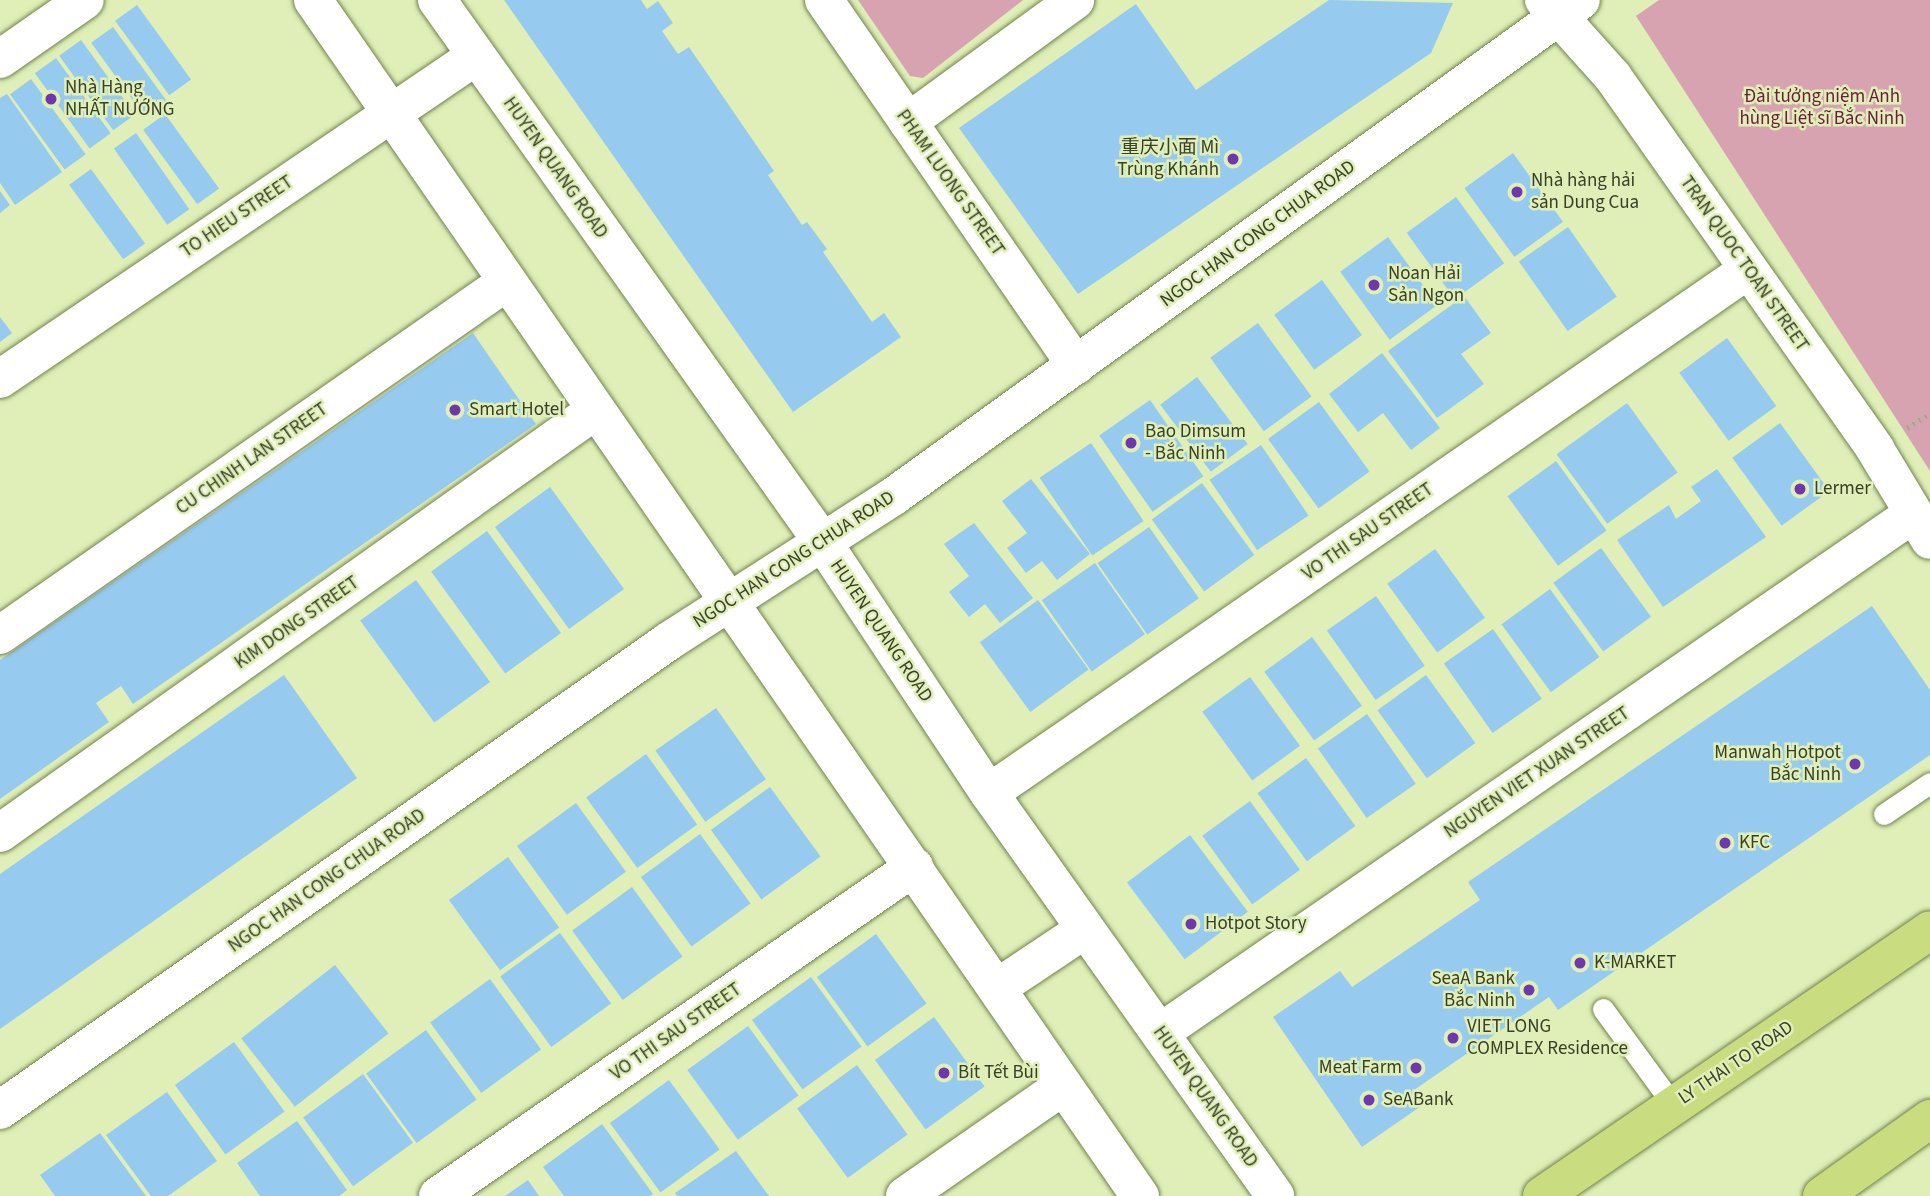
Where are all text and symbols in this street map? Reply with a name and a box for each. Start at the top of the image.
place label: Nhà Hàng NHẤT NƯỚNG [65,77,174,121]
park label: Đài tưởng niệm Anh hùng Liệt sĩ Bắc Ninh [1739,86,1905,130]
marker: Nhà Hàng NHẤT NƯỚNG [43,91,59,107]
street label: HUYEN QUANG ROAD [498,93,612,243]
street label: PHAM LUONG STREET [891,105,1009,261]
place label: 重庆小面 Mì Trùng Khánh [1117,137,1219,181]
marker: 重庆小面 Mì Trùng Khánh [1225,151,1241,167]
street label: NGOC HAN CONG CHUA ROAD [1156,156,1360,312]
place label: Nhà hàng hải sản Dung Cua [1531,170,1639,214]
street label: TO HIEU STREET [176,171,298,263]
street label: TRAN QUOC TOAN STREET [1675,172,1813,356]
marker: Nhà hàng hải sản Dung Cua [1509,184,1525,200]
place label: Noan Hải Sản Ngon [1388,263,1464,307]
marker: Noan Hải Sản Ngon [1366,277,1382,293]
street label: CU CHINH LAN STREET [172,398,332,520]
place label: Smart Hotel [469,399,564,421]
marker: Smart Hotel [447,402,463,418]
place label: Bao Dimsum - Bắc Ninh [1145,421,1246,465]
marker: Bao Dimsum - Bắc Ninh [1123,435,1139,451]
street label: VO THI SAU STREET [1298,478,1438,586]
place label: Lermer [1814,478,1871,500]
marker: Lermer [1792,481,1808,497]
street label: NGOC HAN CONG CHUA ROAD [689,486,899,634]
street label: HUYEN QUANG ROAD [825,555,937,707]
street label: KIM DONG STREET [230,572,364,674]
street label: NGUYEN VIET XUAN STREET [1440,702,1634,844]
place label: Manwah Hotpot Bắc Ninh [1714,742,1841,786]
marker: Manwah Hotpot Bắc Ninh [1847,756,1863,772]
street label: NGOC HAN CONG CHUA ROAD [224,804,430,958]
place label: KFC [1739,832,1770,854]
marker: KFC [1717,835,1733,851]
place label: Hotpot Story [1205,913,1307,935]
marker: Hotpot Story [1183,916,1199,932]
place label: K-MARKET [1594,952,1676,974]
marker: K-MARKET [1572,955,1588,971]
place label: SeaA Bank Bắc Ninh [1431,968,1515,1012]
street label: VO THI SAU STREET [606,978,746,1086]
marker: SeaA Bank Bắc Ninh [1521,982,1537,998]
place label: VIET LONG COMPLEX Residence [1467,1016,1628,1060]
street label: LY THAI TO ROAD [1674,1016,1798,1110]
street label: HUYEN QUANG ROAD [1148,1022,1262,1172]
marker: VIET LONG COMPLEX Residence [1445,1030,1461,1046]
place label: Meat Farm [1319,1057,1402,1079]
marker: Meat Farm [1408,1060,1424,1076]
place label: Bít Tết Bùi [958,1062,1039,1084]
marker: Bít Tết Bùi [936,1065,952,1081]
place label: SeABank [1383,1089,1453,1111]
marker: SeABank [1361,1092,1377,1108]

